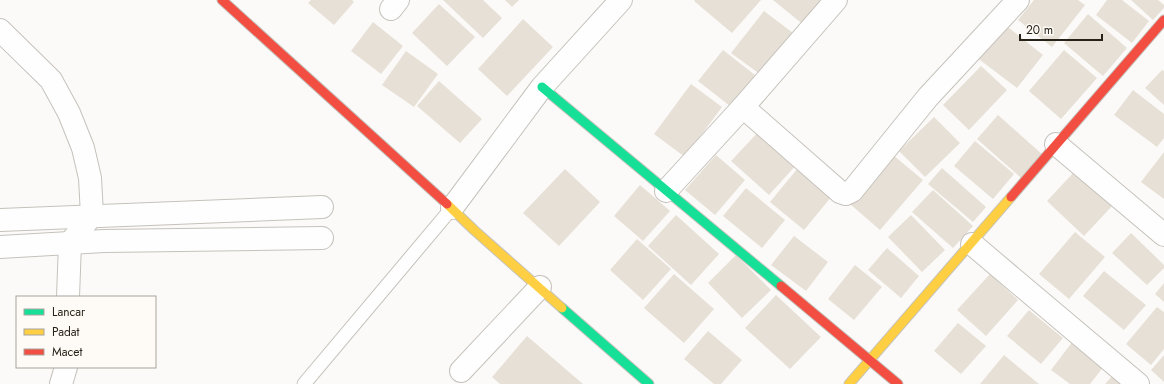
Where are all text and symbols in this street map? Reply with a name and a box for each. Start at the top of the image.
scale bar [1020,16,1102,42]
text: 20 m [1026,21,1053,39]
legend [16,296,156,368]
text: Lancar [52,303,86,321]
text: Padat [52,323,80,341]
text: Macet [52,343,82,361]

